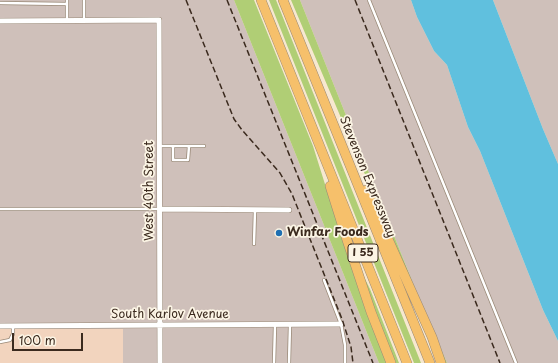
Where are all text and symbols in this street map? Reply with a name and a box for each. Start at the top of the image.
street label: Stevenson Expressway [336,114,398,240]
street label: West 40th Street [143,141,157,241]
place label: Winfar Foods [287,226,369,240]
marker: Winfar Foods [274,228,284,238]
road number: I 55 [348,244,378,262]
street label: South Karlov Avenue [111,308,229,322]
scale bar [14,325,85,351]
text: 100 m [19,331,56,349]

